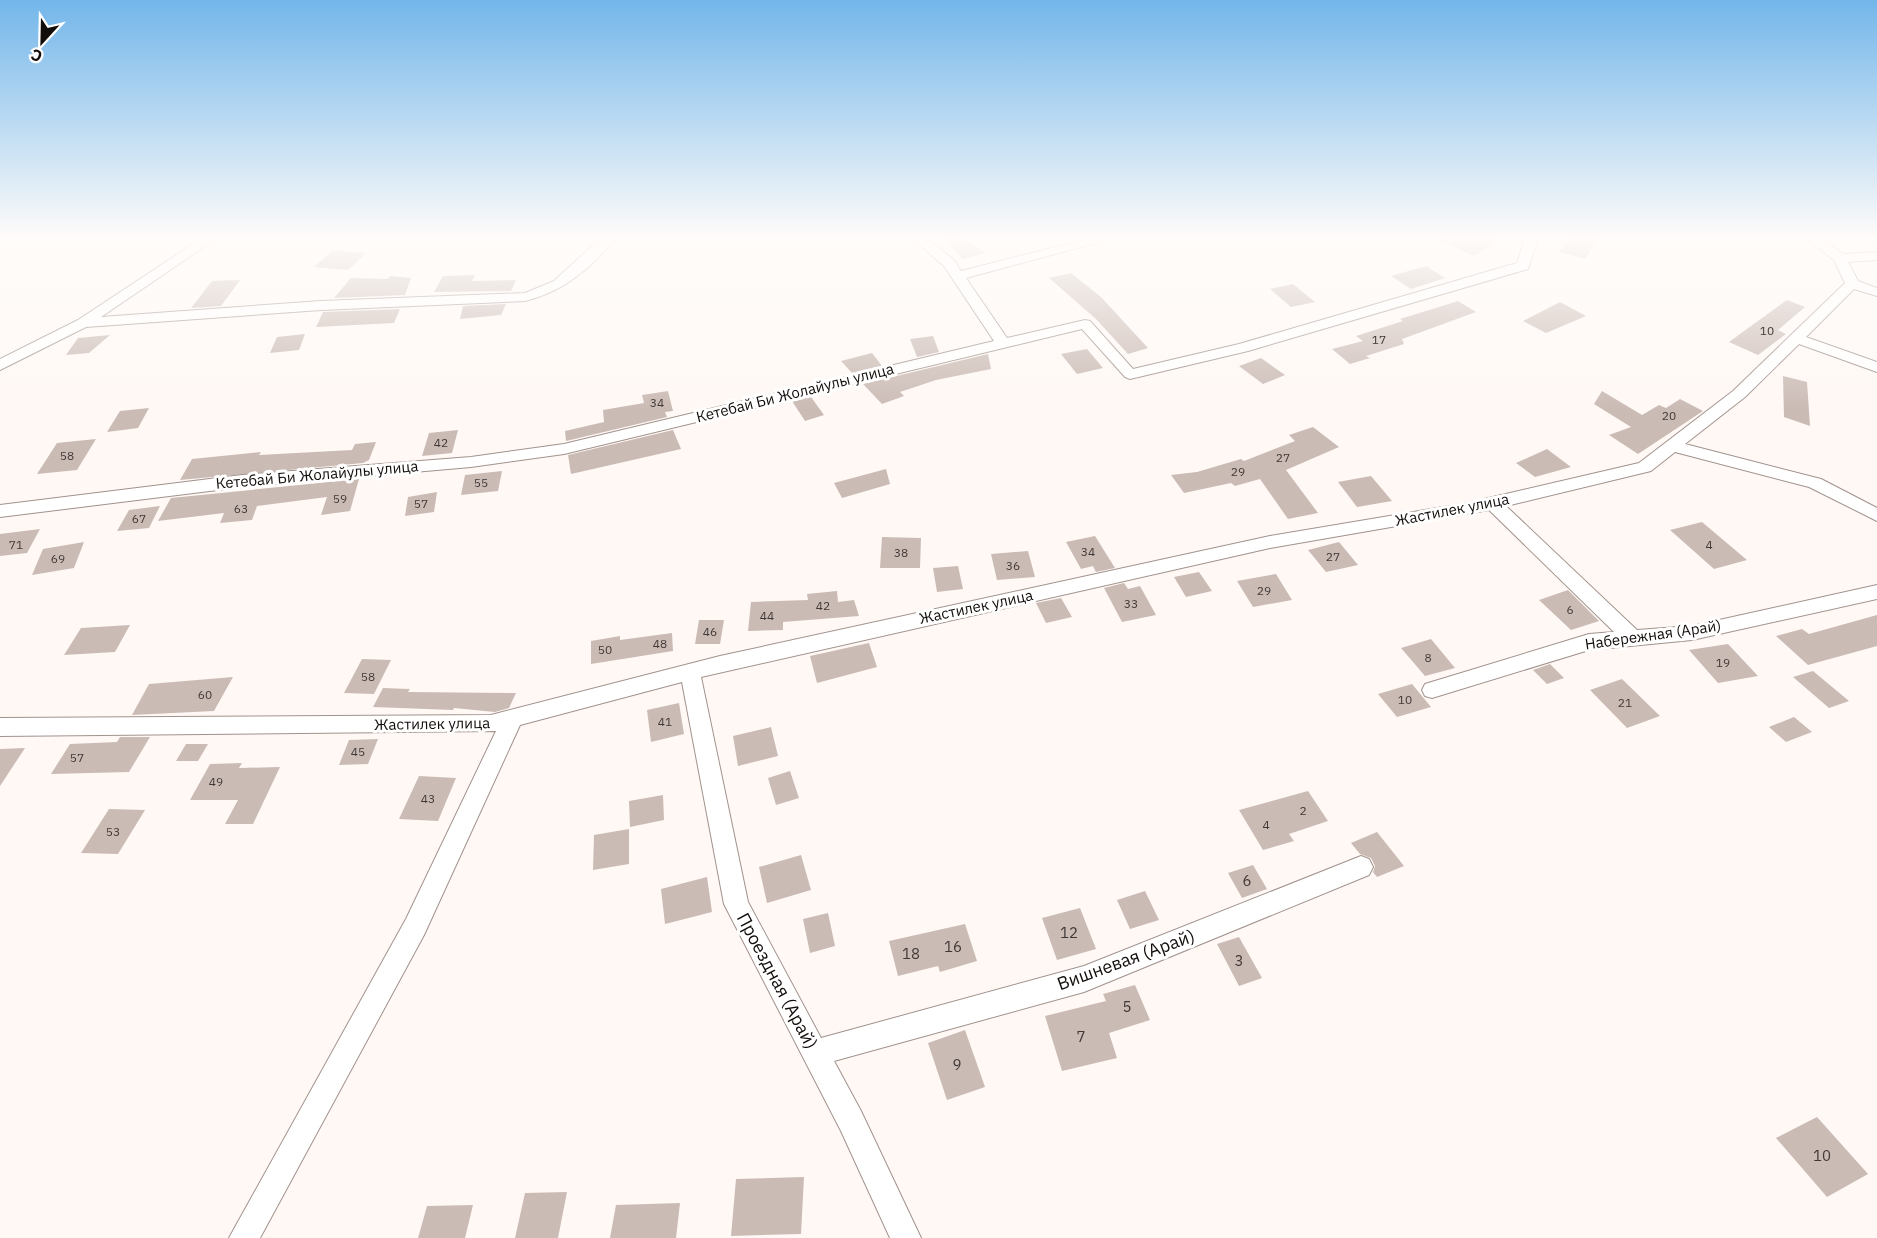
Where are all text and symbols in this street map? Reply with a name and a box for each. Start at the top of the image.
north arrow [12,12,72,72]
text: С [28,45,45,67]
house number: 10 [1760,323,1774,338]
house number: 17 [1372,332,1386,347]
street label: Кетебай Би Жолайулы улица [694,359,896,426]
house number: 34 [650,395,664,410]
house number: 20 [1662,408,1676,423]
house number: 42 [434,435,448,450]
house number: 58 [60,448,74,463]
house number: 27 [1276,450,1290,465]
street label: Кетебай Би Жолайулы улица [215,456,419,493]
house number: 29 [1231,464,1245,479]
house number: 55 [474,475,488,490]
street label: Жастилек улица [1393,489,1511,530]
house number: 59 [333,491,347,506]
house number: 57 [414,496,428,511]
house number: 63 [234,501,248,516]
house number: 67 [132,511,146,526]
house number: 71 [9,537,23,552]
house number: 4 [1705,537,1713,552]
house number: 34 [1081,544,1095,559]
house number: 38 [894,545,908,560]
house number: 27 [1326,549,1340,564]
house number: 69 [51,551,65,566]
house number: 36 [1006,558,1020,573]
house number: 29 [1257,583,1271,598]
street label: Жастилек улица [917,585,1035,628]
house number: 33 [1124,596,1138,611]
house number: 42 [816,598,830,613]
house number: 6 [1566,602,1574,617]
house number: 44 [760,608,774,623]
street label: Набережная (Арай) [1584,616,1722,653]
house number: 46 [703,624,717,639]
house number: 48 [653,636,667,651]
house number: 50 [598,642,612,657]
house number: 8 [1424,650,1432,665]
house number: 19 [1716,655,1730,670]
house number: 58 [361,669,375,684]
house number: 60 [198,687,212,702]
house number: 10 [1398,692,1412,707]
house number: 21 [1618,695,1632,710]
street label: Жастилек улица [374,713,490,734]
house number: 41 [658,714,672,729]
house number: 45 [351,744,365,759]
house number: 57 [70,750,84,765]
house number: 49 [209,774,223,789]
house number: 43 [421,791,435,806]
house number: 2 [1299,803,1307,818]
house number: 4 [1262,817,1270,832]
house number: 53 [106,824,120,839]
house number: 6 [1242,871,1252,890]
street label: Проездная (Арай) [732,909,823,1053]
house number: 12 [1060,923,1078,942]
street label: Вишневая (Арай) [1054,924,1198,995]
house number: 16 [944,937,962,956]
house number: 18 [902,944,920,963]
house number: 3 [1234,951,1244,970]
house number: 5 [1122,997,1132,1016]
house number: 7 [1076,1027,1086,1046]
house number: 9 [952,1055,962,1074]
house number: 10 [1813,1146,1831,1165]

